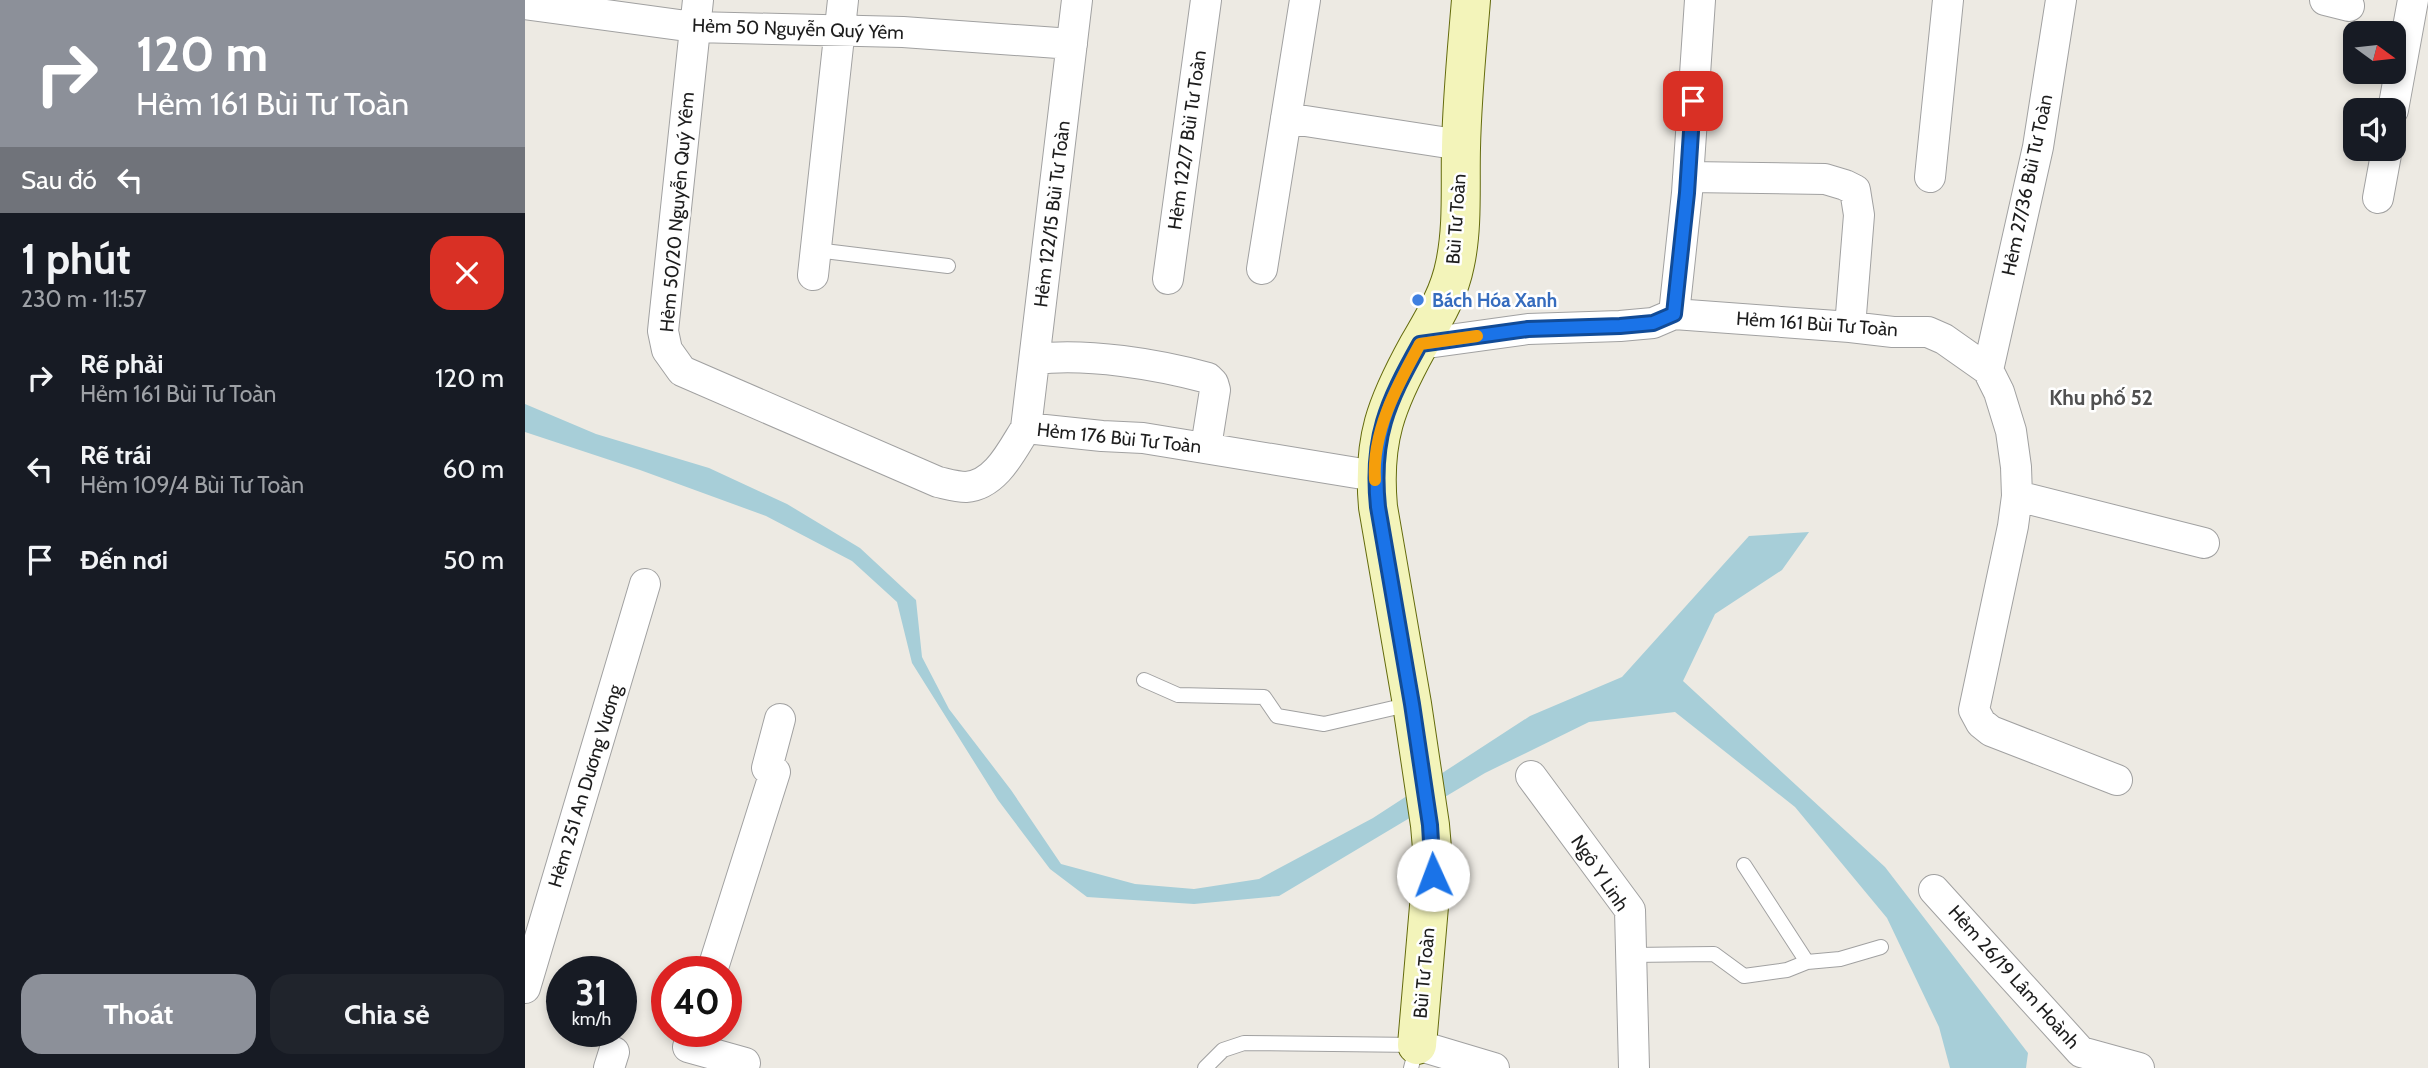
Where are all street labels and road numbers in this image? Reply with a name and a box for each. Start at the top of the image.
street label: Hẻm 50 Nguyễn Quý Yêm [692,14,904,44]
street label: Hẻm 122/7 Bùi Tư Toàn [1163,49,1211,231]
street label: Hẻm 50/20 Nguyễn Quý Yêm [655,91,699,333]
street label: Hẻm 27/36 Bùi Tư Toàn [1997,92,2057,278]
street label: Hẻm 122/15 Bùi Tư Toàn [1029,119,1075,309]
street label: Bùi Tư Toàn [1441,173,1471,265]
street label: Hẻm 161 Bùi Tư Toàn [1735,307,1899,341]
street label: Hẻm 176 Bùi Tư Toàn [1036,418,1202,458]
street label: Hẻm 251 An Dương Vương [543,681,627,890]
street label: Ngô Y Linh [1566,831,1634,915]
street label: Hẻm 26/19 Lâm Hoành [1943,900,2085,1054]
street label: Bùi Tư Toàn [1409,927,1439,1019]

